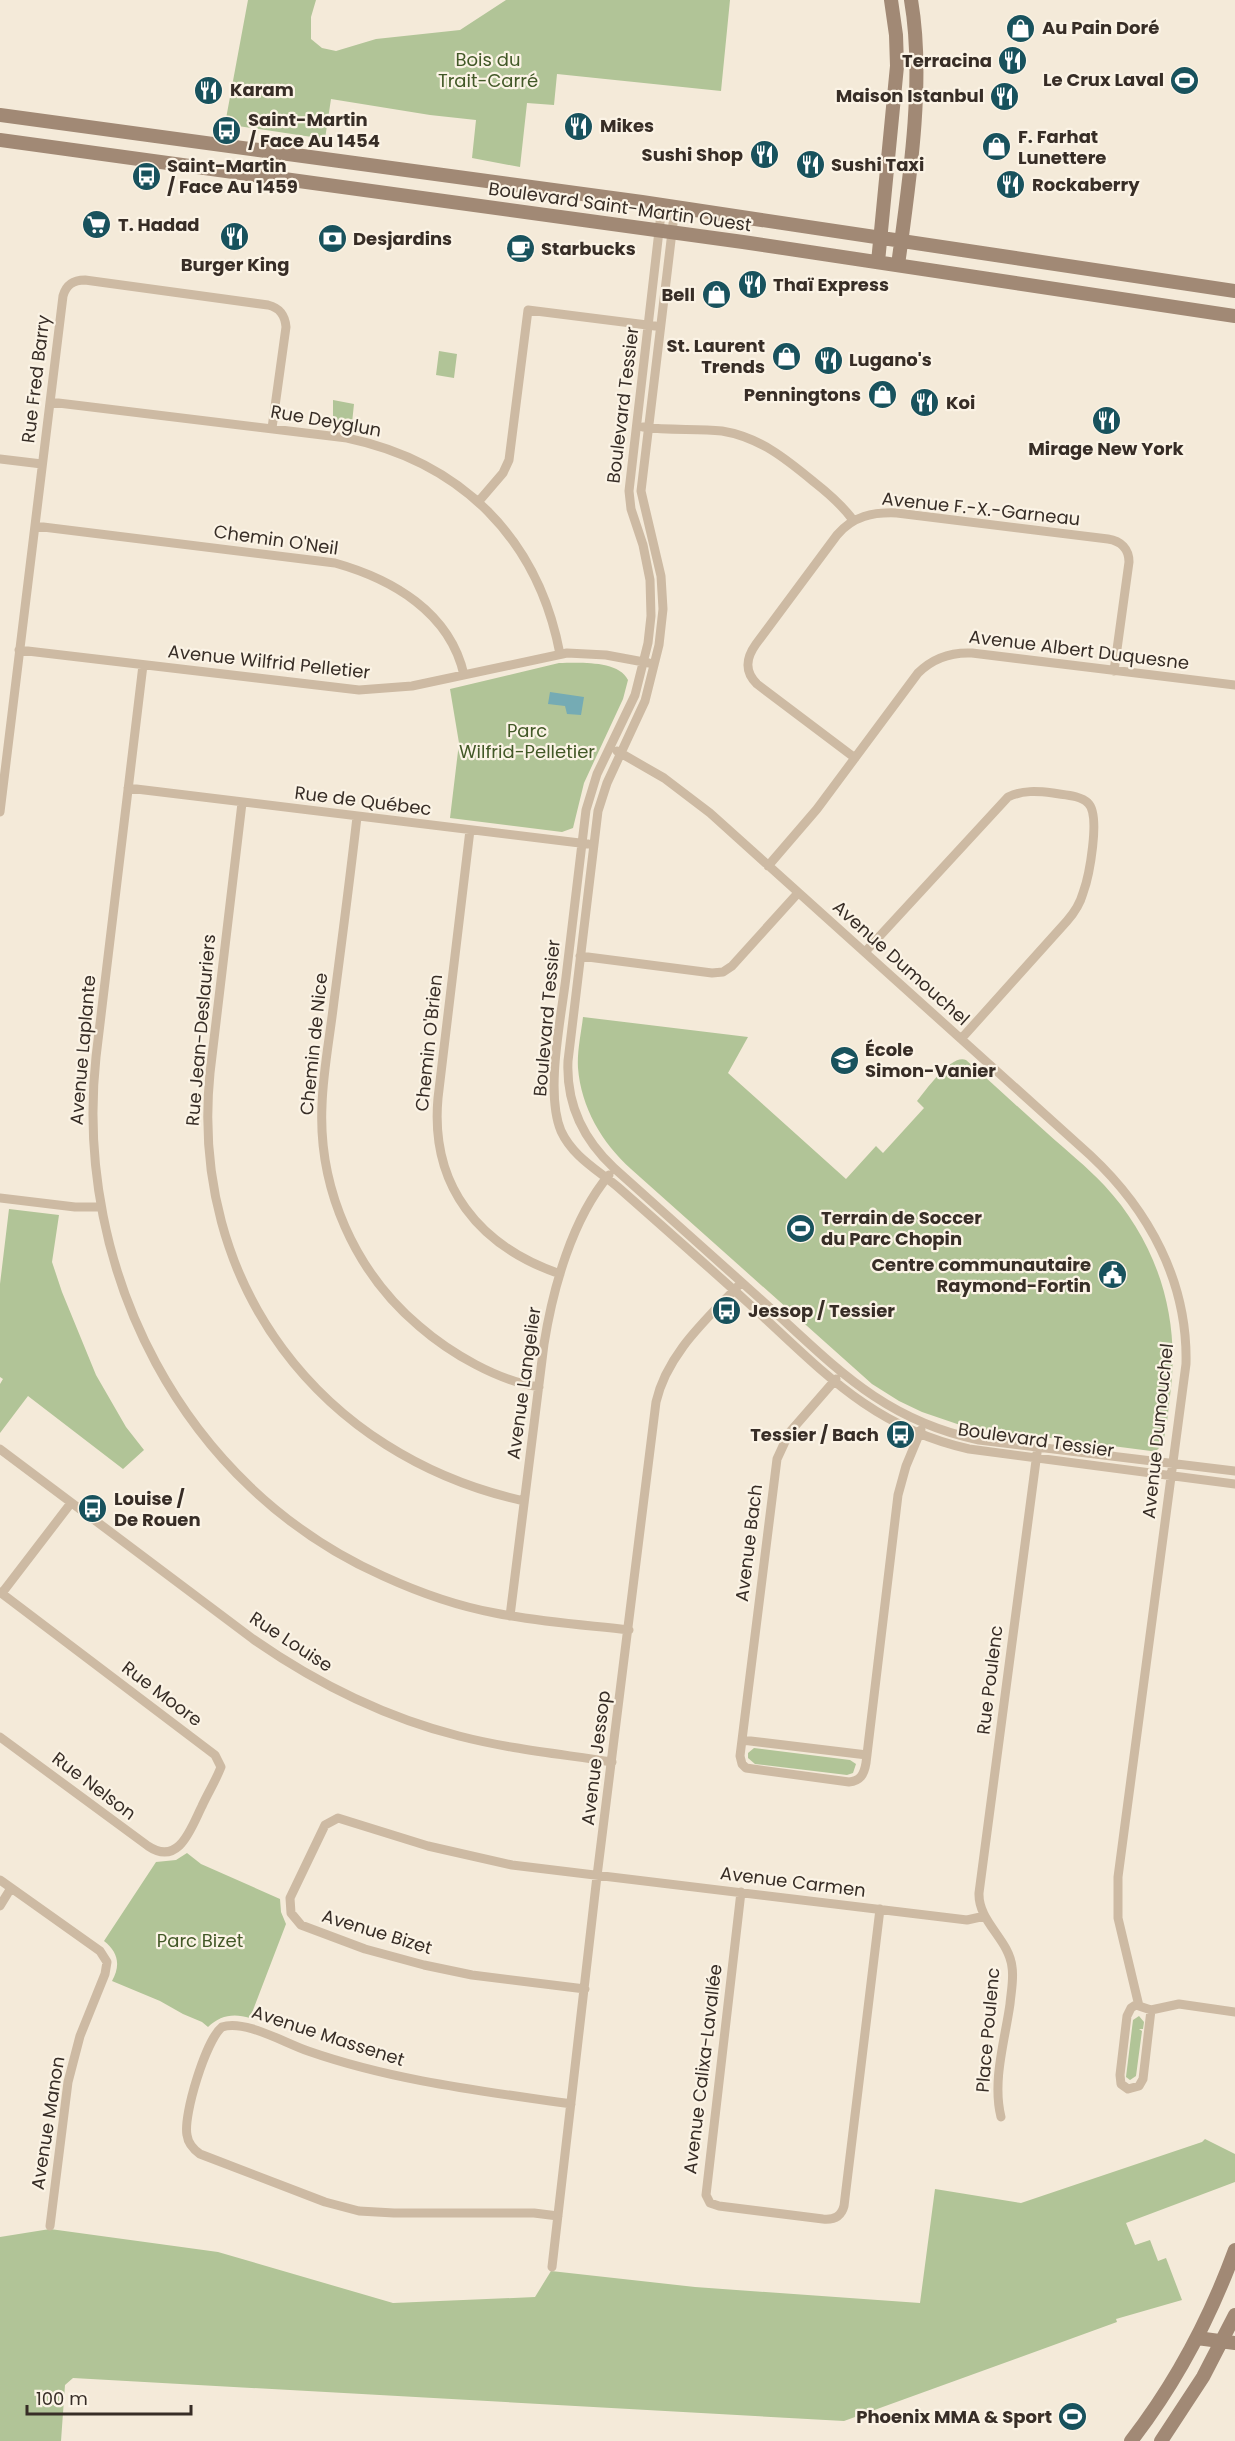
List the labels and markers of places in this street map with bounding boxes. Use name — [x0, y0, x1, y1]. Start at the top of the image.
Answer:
shop icon: Au Pain Doré — [1005, 12, 1037, 44]
place label: Au Pain Doré — [1042, 15, 1159, 40]
restaurant icon: Terracina — [997, 45, 1029, 77]
place label: Terracina — [902, 48, 992, 73]
sports icon: Le Crux Laval — [1169, 64, 1201, 96]
place label: Le Crux Laval — [1043, 67, 1164, 92]
restaurant icon: Karam — [193, 74, 225, 106]
place label: Karam — [230, 77, 294, 102]
restaurant icon: Maison Istanbul — [989, 80, 1021, 112]
place label: Maison Istanbul — [836, 83, 984, 108]
place label: Saint-Martin / Face Au 1454 — [248, 107, 380, 153]
restaurant icon: Mikes — [563, 110, 595, 142]
place label: Mikes — [600, 113, 654, 138]
bus stop icon: Saint-Martin / Face Au 1454 — [211, 114, 243, 146]
place label: F. Farhat Lunettere — [1018, 124, 1106, 170]
shop icon: F. Farhat Lunettere — [981, 131, 1013, 163]
restaurant icon: Sushi Shop — [748, 139, 780, 171]
place label: Sushi Shop — [642, 142, 743, 167]
restaurant icon: Sushi Taxi — [794, 149, 826, 181]
place label: Sushi Taxi — [831, 152, 924, 177]
place label: Saint-Martin / Face Au 1459 — [167, 153, 298, 199]
bus stop icon: Saint-Martin / Face Au 1459 — [130, 160, 162, 192]
restaurant icon: Rockaberry — [995, 169, 1027, 201]
place label: Rockaberry — [1032, 172, 1140, 197]
supermarket icon: T. Hadad — [81, 209, 113, 241]
place label: T. Hadad — [118, 212, 200, 237]
restaurant icon: Burger King — [219, 220, 251, 252]
bank icon: Desjardins — [316, 223, 348, 255]
place label: Desjardins — [353, 226, 452, 251]
cafe icon: Starbucks — [504, 233, 536, 265]
place label: Starbucks — [541, 236, 636, 261]
place label: Burger King — [181, 252, 289, 277]
restaurant icon: Thaï Express — [736, 269, 768, 301]
place label: Thaï Express — [773, 272, 889, 297]
shop icon: Bell — [700, 279, 732, 311]
place label: Bell — [661, 282, 695, 307]
place label: St. Laurent Trends — [667, 333, 765, 379]
shop icon: St. Laurent Trends — [770, 340, 802, 372]
restaurant icon: Lugano's — [812, 344, 844, 376]
place label: Lugano's — [849, 347, 932, 372]
shop icon: Penningtons — [866, 379, 898, 411]
place label: Penningtons — [744, 382, 861, 407]
restaurant icon: Koi — [909, 387, 941, 419]
place label: Koi — [946, 390, 975, 415]
restaurant icon: Mirage New York — [1090, 404, 1122, 436]
place label: Mirage New York — [1028, 436, 1185, 461]
place label: École Simon-Vanier — [865, 1037, 996, 1083]
school or university icon: École Simon-Vanier — [828, 1044, 860, 1076]
place label: Terrain de Soccer du Parc Chopin — [821, 1205, 982, 1251]
sports icon: Terrain de Soccer du Parc Chopin — [784, 1212, 816, 1244]
place label: Centre communautaire Raymond-Fortin — [871, 1252, 1091, 1298]
public building icon: Centre communautaire Raymond-Fortin — [1096, 1259, 1128, 1291]
bus stop icon: Jessop / Tessier — [711, 1295, 743, 1327]
place label: Jessop / Tessier — [748, 1298, 895, 1323]
bus stop icon: Tessier / Bach — [884, 1419, 916, 1451]
place label: Tessier / Bach — [750, 1422, 879, 1447]
place label: Louise / De Rouen — [114, 1486, 201, 1532]
bus stop icon: Louise / De Rouen — [77, 1493, 109, 1525]
sports icon: Phoenix MMA & Sport — [1057, 2401, 1089, 2433]
place label: Phoenix MMA & Sport — [856, 2404, 1052, 2429]

